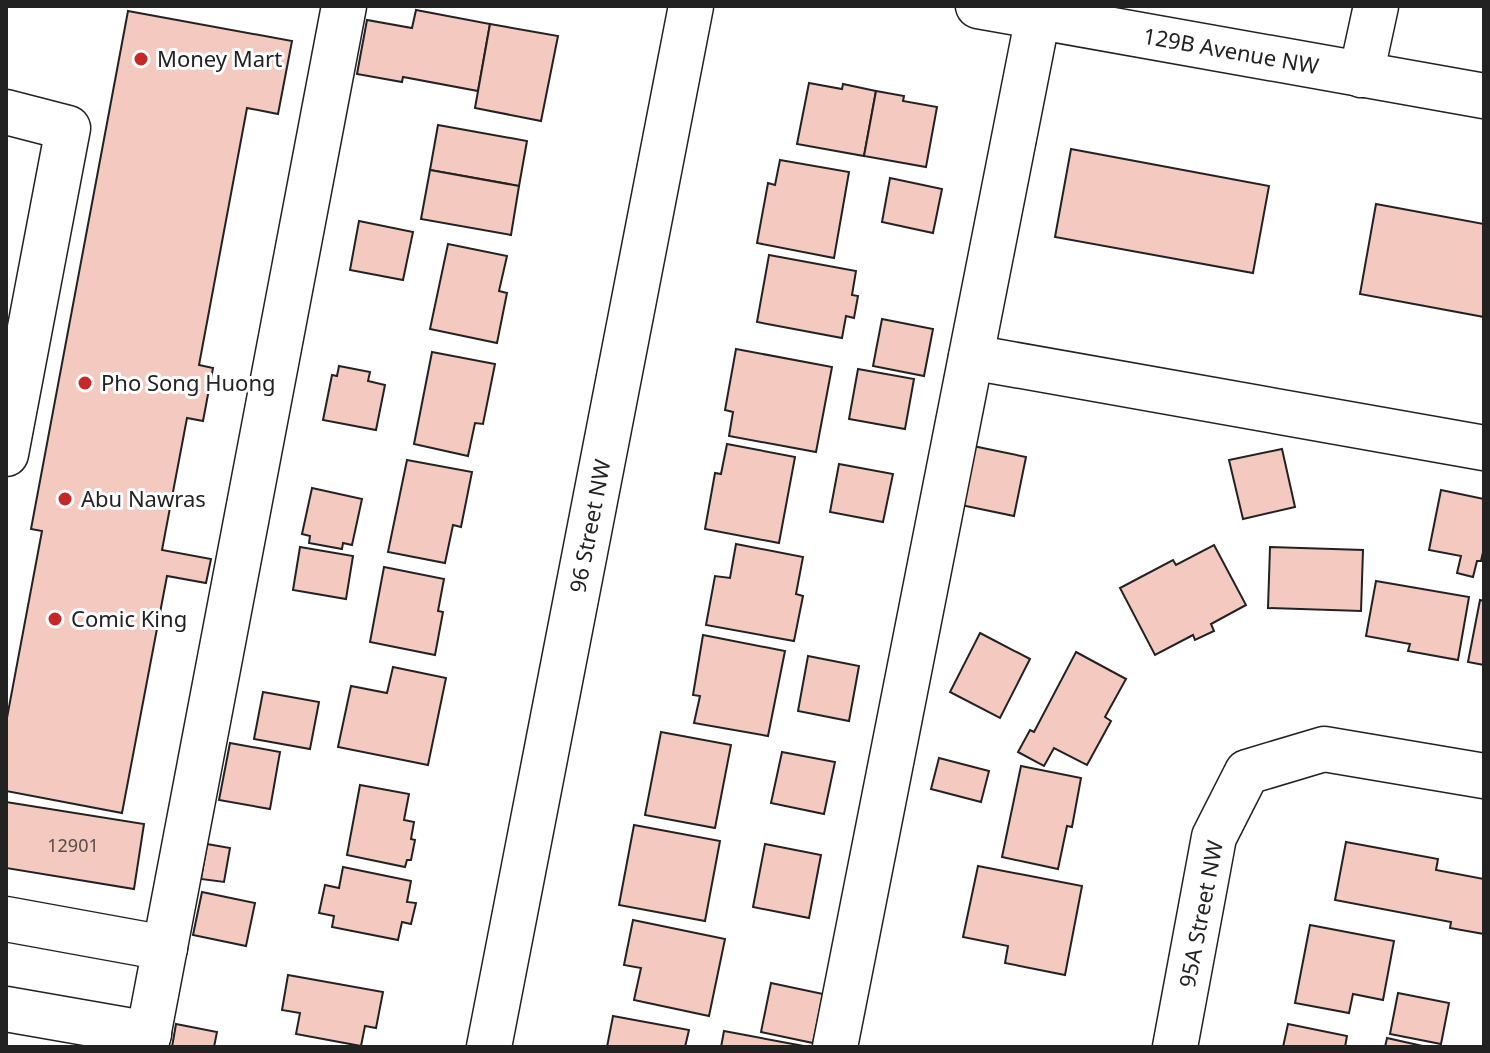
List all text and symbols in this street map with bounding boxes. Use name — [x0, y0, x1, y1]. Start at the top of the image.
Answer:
street label: 129B Avenue NW — [1141, 20, 1322, 80]
place label: Money Mart — [157, 43, 282, 73]
marker: Money Mart — [132, 50, 150, 68]
place label: Pho Song Huong — [101, 367, 276, 397]
marker: Pho Song Huong — [76, 374, 94, 392]
street label: 96 Street NW — [561, 456, 617, 595]
place label: Abu Nawras — [81, 483, 206, 513]
marker: Abu Nawras — [56, 490, 74, 508]
place label: Comic King — [71, 603, 187, 633]
marker: Comic King — [46, 610, 64, 628]
house number: 12901 — [47, 833, 99, 857]
street label: 95A Street NW — [1171, 837, 1229, 990]

